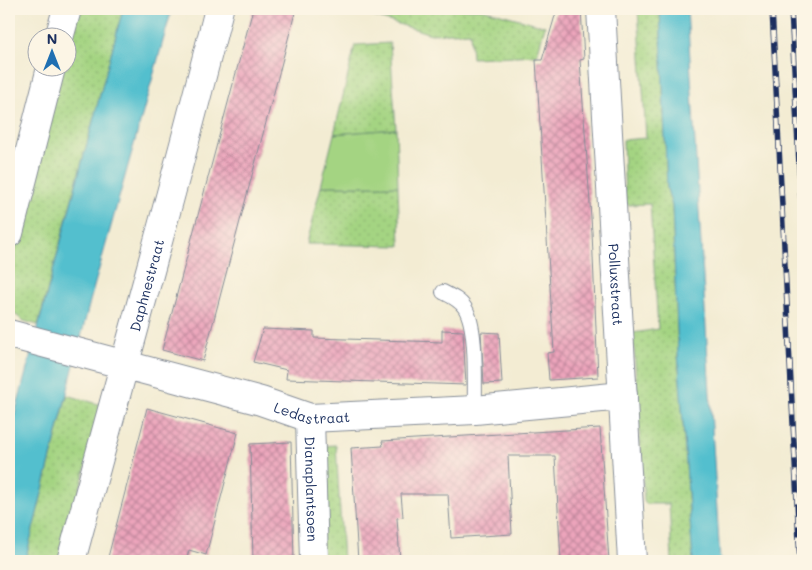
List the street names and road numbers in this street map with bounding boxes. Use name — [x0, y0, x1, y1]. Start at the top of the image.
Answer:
street label: Daphnestraat — [124, 237, 168, 333]
street label: Polluxstraat — [605, 243, 628, 326]
street label: Ledastraat — [272, 397, 350, 428]
street label: Dianaplantsoen — [301, 436, 323, 542]

